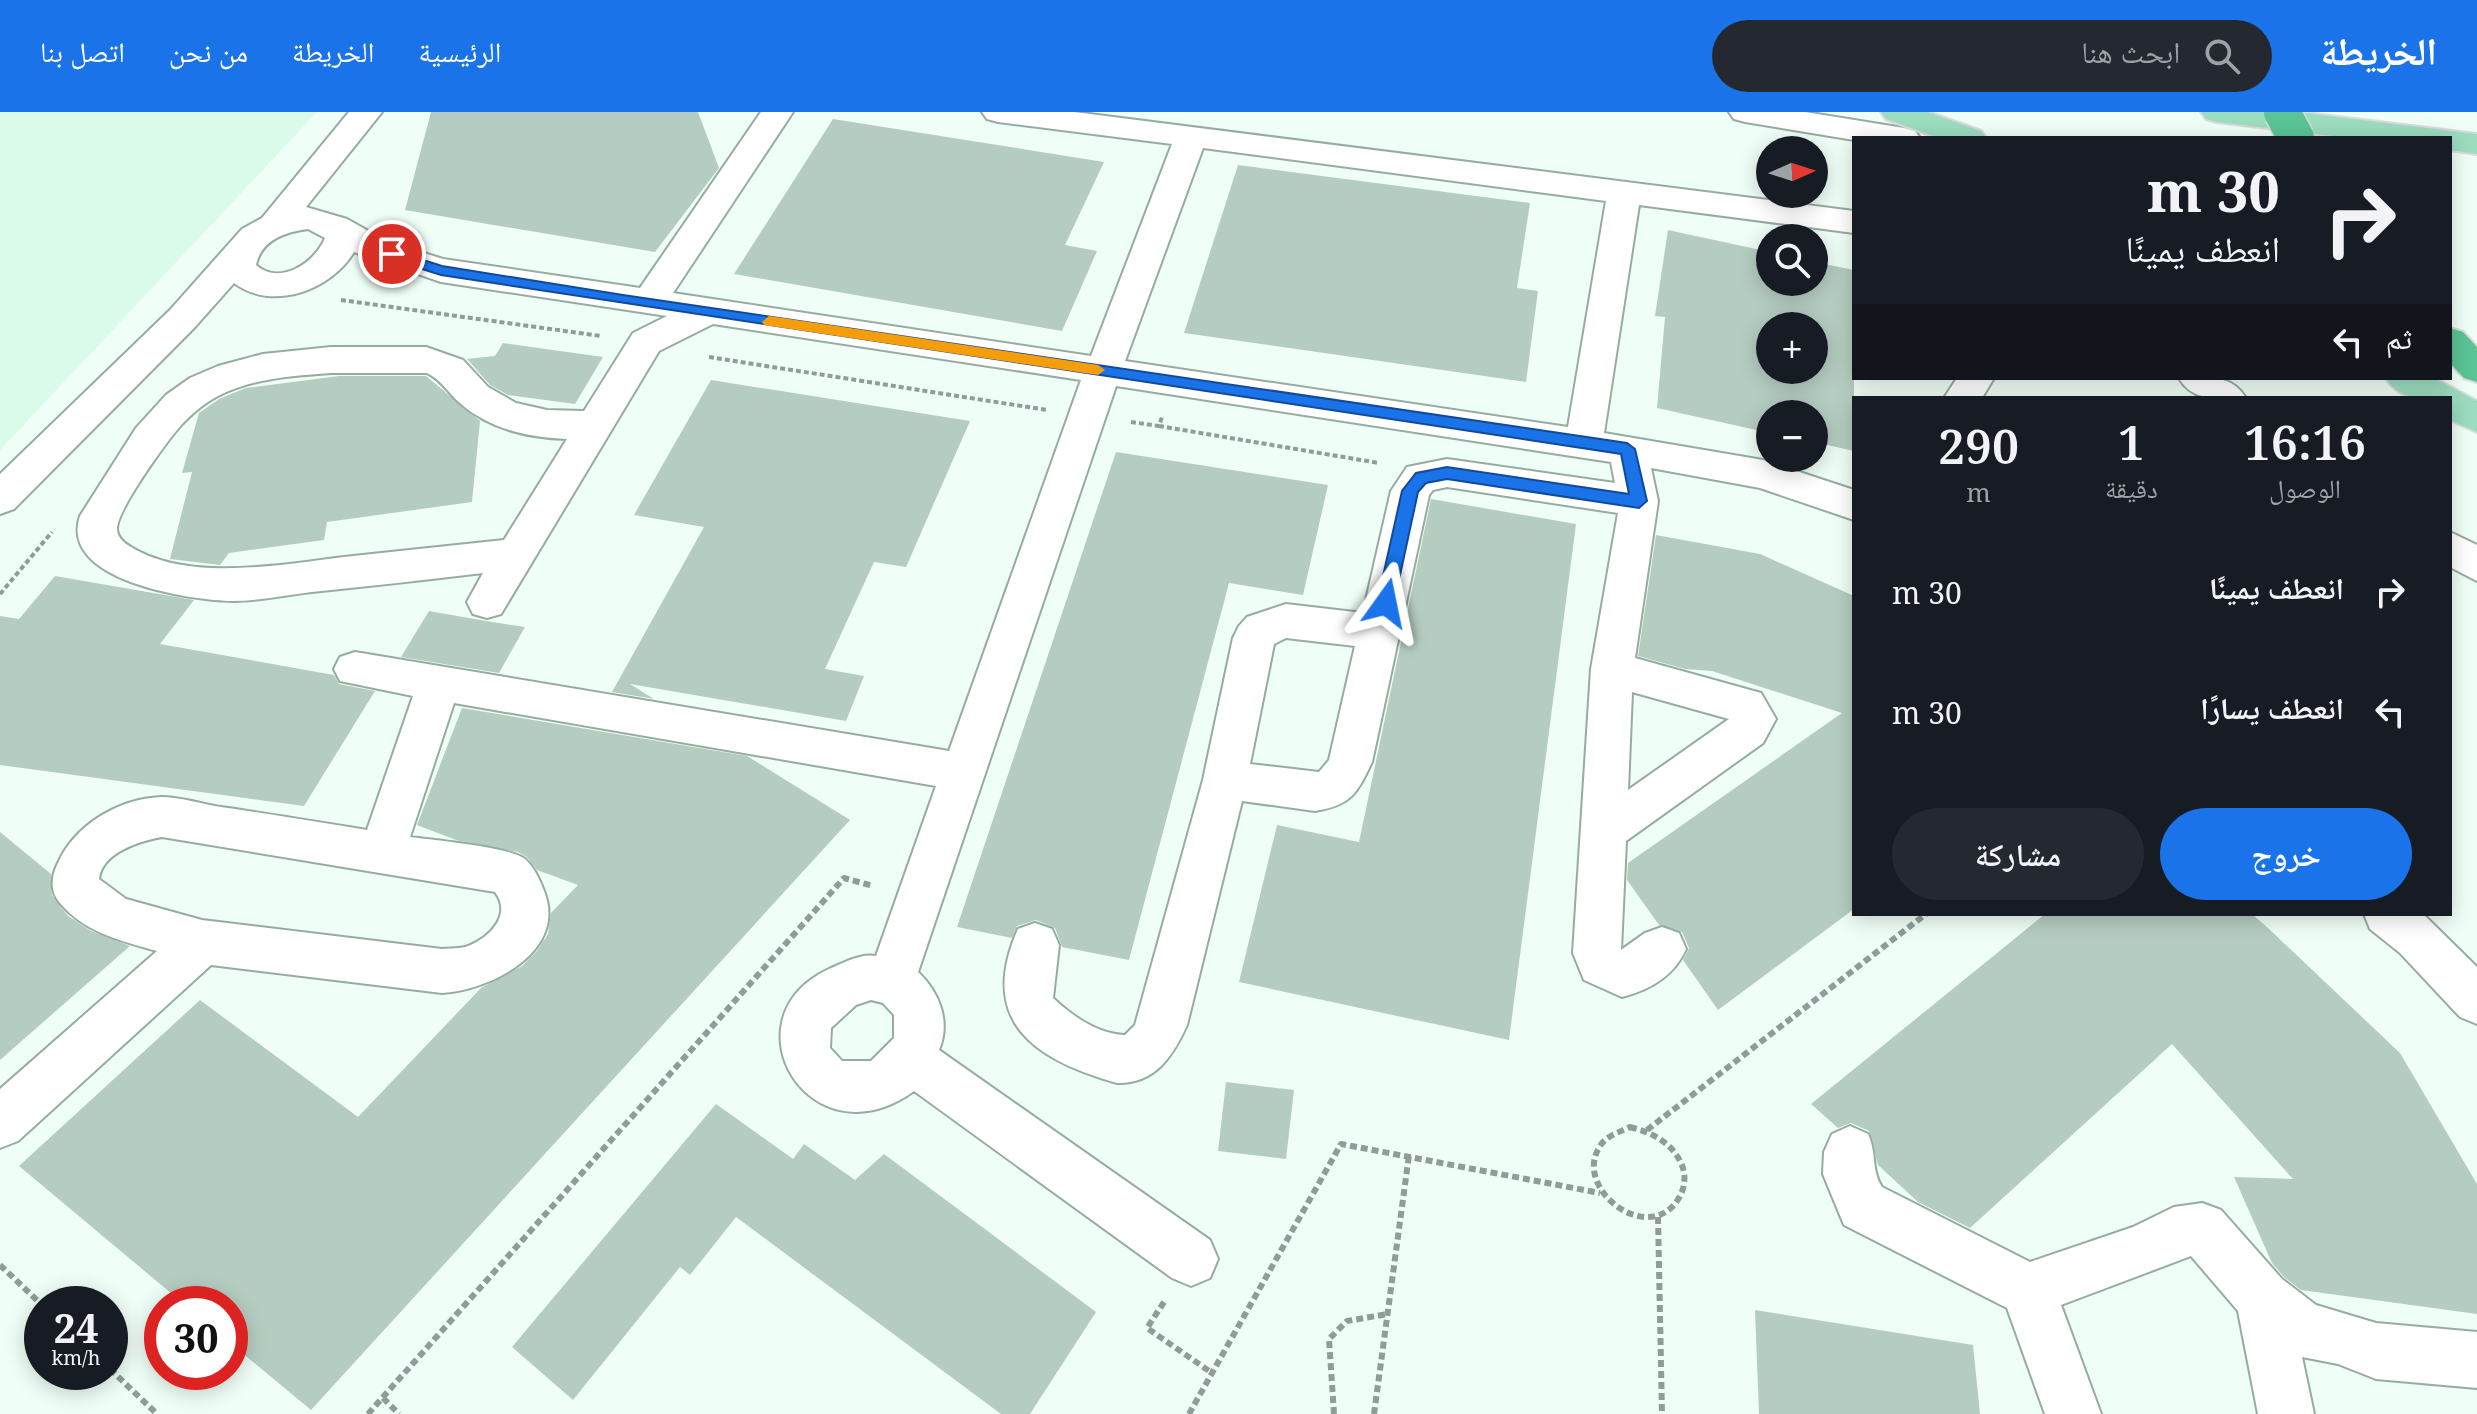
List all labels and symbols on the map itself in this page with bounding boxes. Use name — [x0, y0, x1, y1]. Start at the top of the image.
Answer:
north arrow — [1756, 136, 1828, 208]
pin — [358, 220, 426, 288]
position arrow — [1344, 561, 1428, 645]
speed limit sign: 30 — [144, 1286, 248, 1390]

